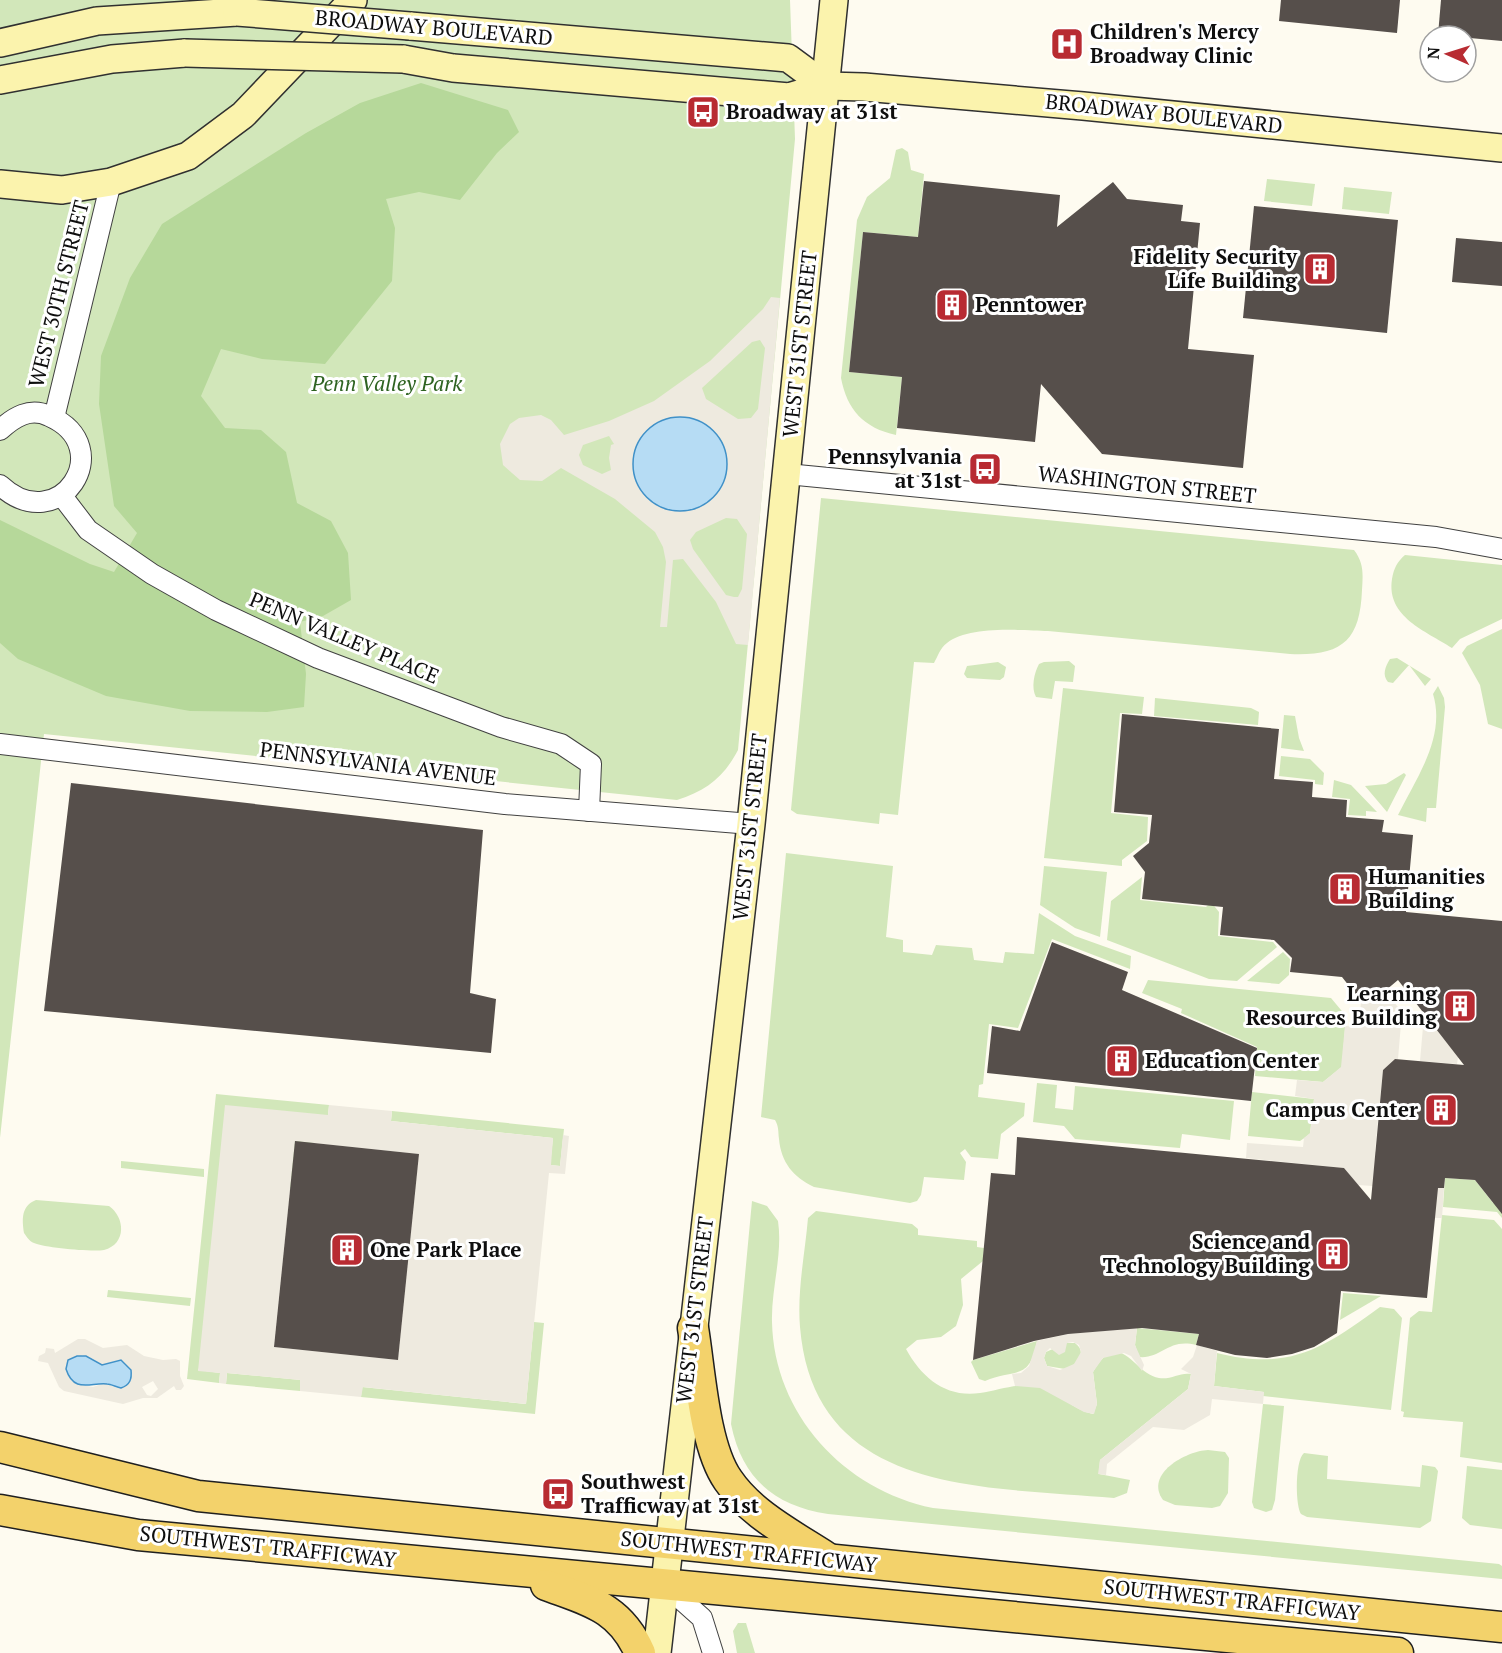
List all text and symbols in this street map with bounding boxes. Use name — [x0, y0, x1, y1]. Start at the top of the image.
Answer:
street label: BROADWAY BOULEVARD — [314, 3, 554, 51]
place label: Children's Mercy Broadway Clinic — [1090, 17, 1259, 69]
north arrow — [1418, 24, 1478, 84]
hospital icon: Children's Mercy Broadway Clinic — [1049, 26, 1085, 62]
text: N — [1422, 47, 1444, 60]
street label: BROADWAY BOULEVARD — [1044, 87, 1284, 139]
bus stop icon: Broadway at 31st — [685, 94, 721, 130]
place label: Broadway at 31st — [726, 97, 898, 125]
street label: WEST 30TH STREET — [21, 197, 95, 390]
place label: Fidelity Security Life Building — [1134, 242, 1298, 294]
street label: WEST 31ST STREET — [775, 249, 823, 439]
building icon: Fidelity Security Life Building — [1302, 251, 1338, 287]
building icon: Penntower — [934, 287, 970, 323]
place label: Penntower — [975, 290, 1083, 318]
park label: Penn Valley Park — [311, 369, 463, 397]
place label: Pennsylvania at 31st — [828, 442, 963, 494]
bus stop icon: Pennsylvania at 31st — [967, 451, 1003, 487]
street label: WASHINGTON STREET — [1037, 459, 1258, 509]
street label: PENN VALLEY PLACE — [245, 584, 443, 690]
street label: WEST 31ST STREET — [725, 732, 773, 922]
street label: PENNSYLVANIA AVENUE — [258, 735, 498, 791]
place label: Humanities Building — [1368, 862, 1485, 914]
building icon: Humanities Building — [1327, 871, 1363, 907]
place label: Learning Resources Building — [1246, 979, 1438, 1031]
building icon: Learning Resources Building — [1442, 988, 1478, 1024]
building icon: Education Center — [1104, 1043, 1140, 1079]
place label: Education Center — [1145, 1046, 1319, 1074]
building icon: Campus Center — [1423, 1092, 1459, 1128]
place label: Campus Center — [1265, 1095, 1418, 1123]
street label: WEST 31ST STREET — [669, 1215, 719, 1405]
place label: Science and Technology Building — [1103, 1227, 1311, 1279]
building icon: One Park Place — [329, 1232, 365, 1268]
place label: One Park Place — [370, 1235, 522, 1263]
building icon: Science and Technology Building — [1315, 1236, 1351, 1272]
place label: Southwest Trafficway at 31st — [581, 1467, 760, 1519]
bus stop icon: Southwest Trafficway at 31st — [540, 1476, 576, 1512]
street label: SOUTHWEST TRAFFICWAY — [138, 1519, 398, 1573]
street label: SOUTHWEST TRAFFICWAY — [619, 1524, 879, 1578]
street label: SOUTHWEST TRAFFICWAY — [1102, 1572, 1362, 1626]

